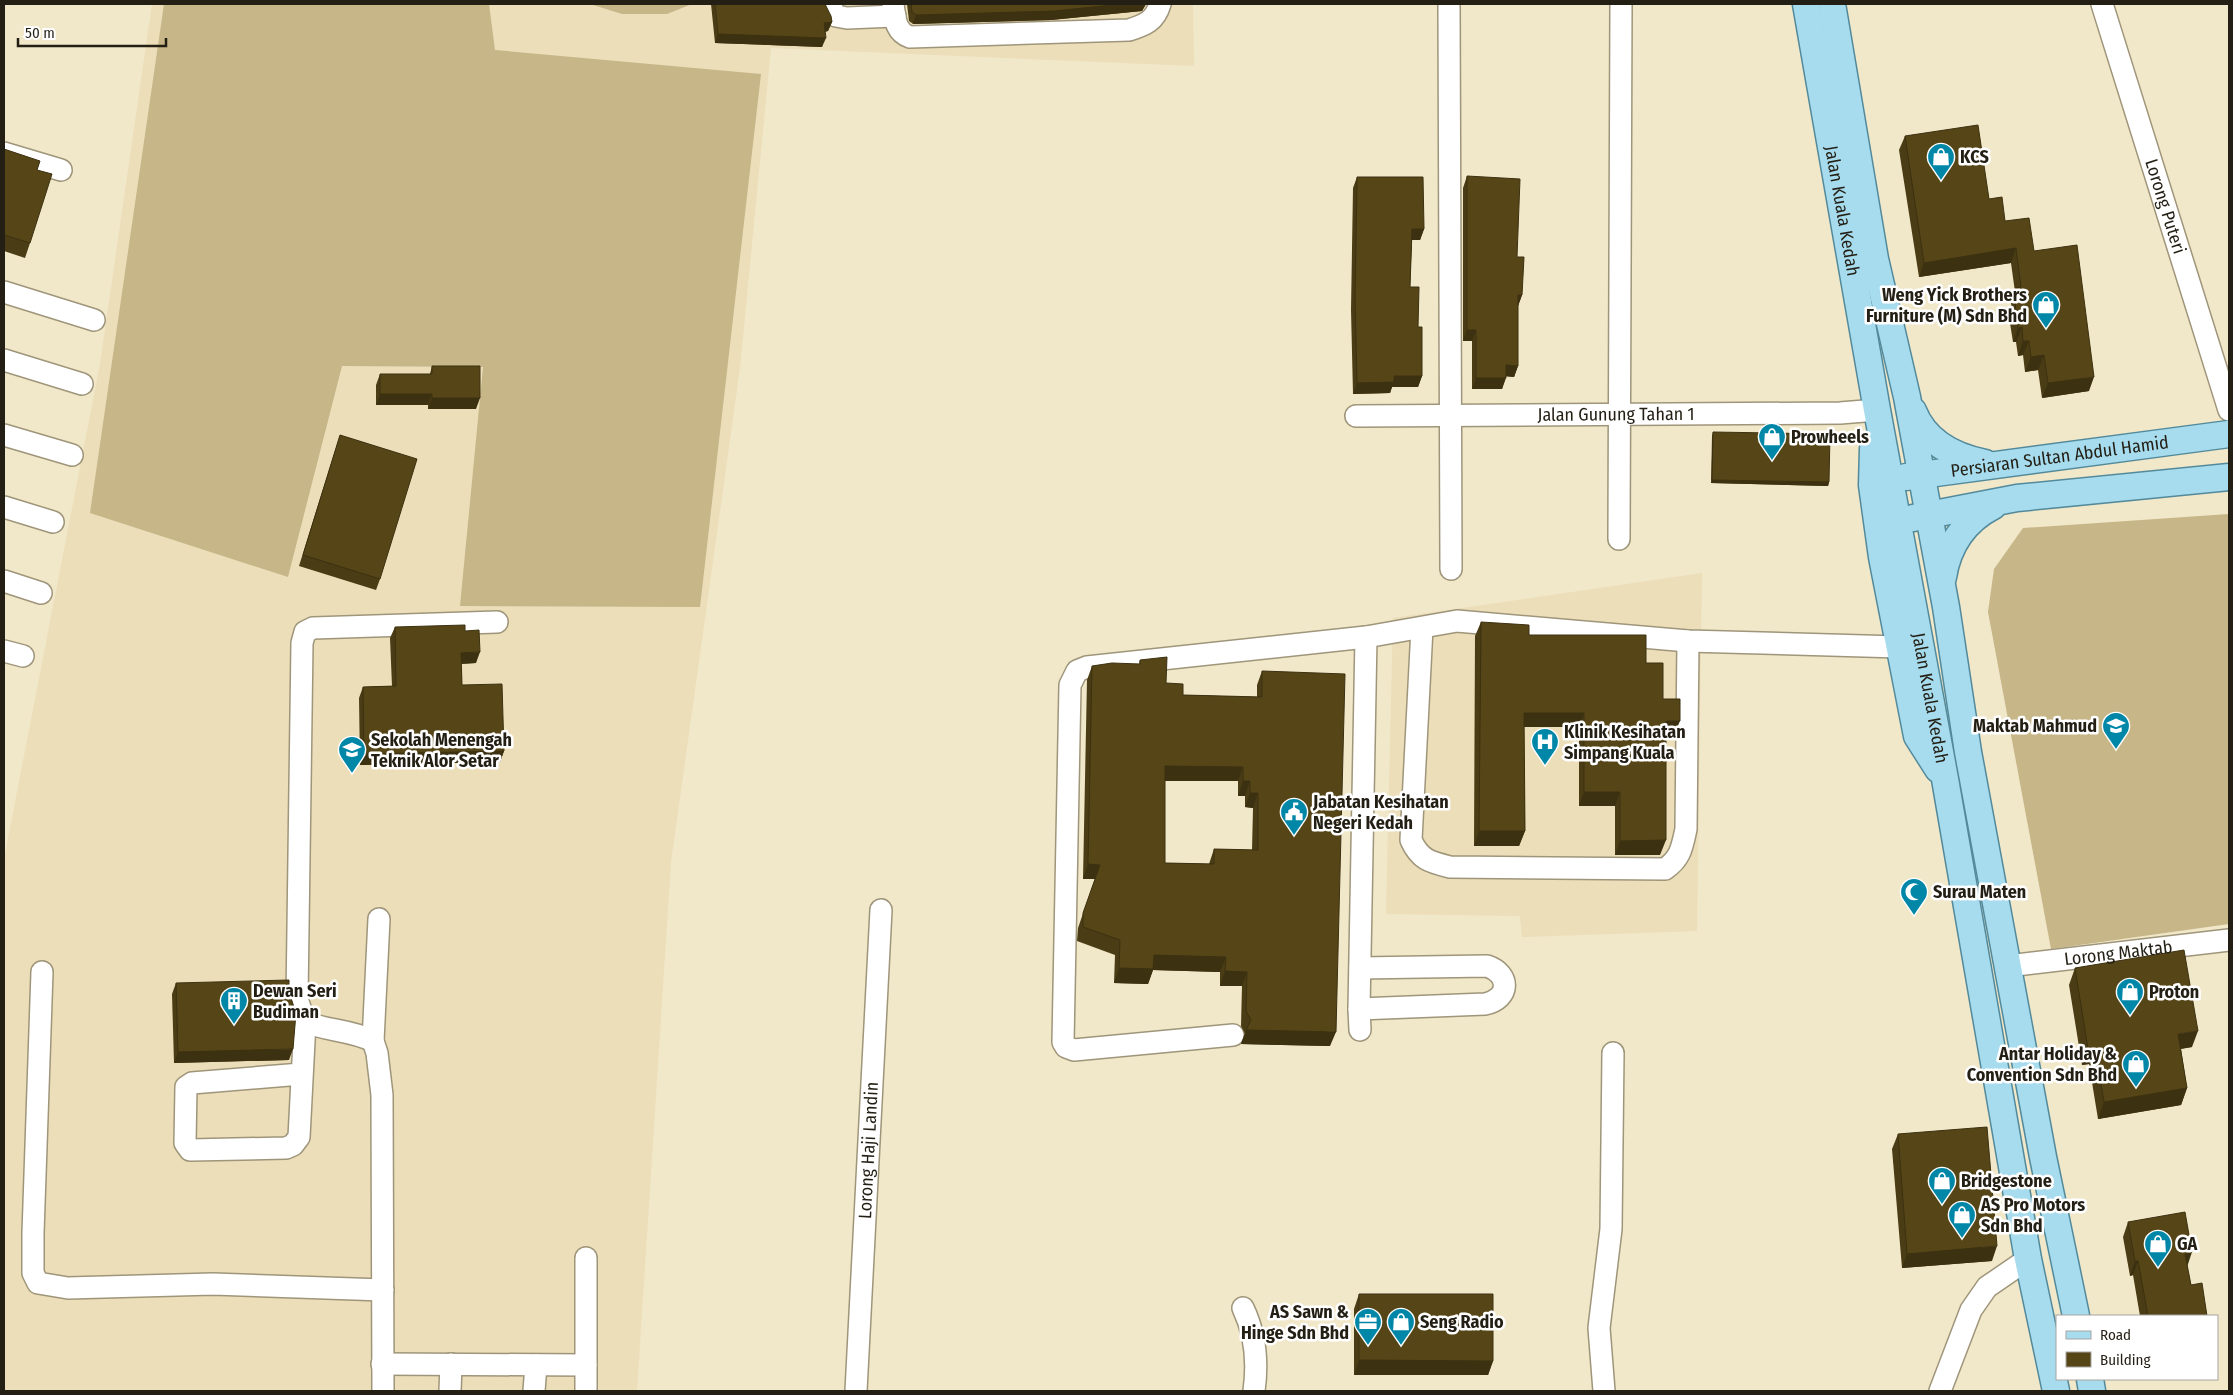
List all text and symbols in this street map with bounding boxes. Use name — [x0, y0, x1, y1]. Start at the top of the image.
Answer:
scale bar — [18, 15, 165, 47]
text: 50 m — [25, 24, 55, 42]
shop icon: KCS — [1926, 142, 1956, 181]
street label: Jalan Kuala Kedah — [1820, 144, 1864, 278]
place label: KCS — [1960, 146, 1989, 168]
street label: Lorong Puteri — [2140, 156, 2190, 257]
place label: Weng Yick Brothers Furniture (M) Sdn Bhd — [1866, 284, 2027, 327]
shop icon: Weng Yick Brothers Furniture (M) Sdn Bhd — [2031, 290, 2061, 329]
street label: Jalan Gunung Tahan 1 — [1537, 403, 1695, 426]
shop icon: Prowheels — [1757, 422, 1787, 461]
place label: Prowheels — [1791, 426, 1869, 448]
street label: Persiaran Sultan Abdul Hamid — [1949, 431, 2170, 482]
street label: Jalan Kuala Kedah — [1907, 631, 1953, 765]
school or university icon: Maktab Mahmud — [2101, 711, 2131, 750]
place label: Maktab Mahmud — [1973, 715, 2097, 737]
place label: Klinik Kesihatan Simpang Kuala — [1564, 721, 1686, 764]
hospital icon: Klinik Kesihatan Simpang Kuala — [1530, 727, 1560, 766]
place label: Sekolah Menengah Teknik Alor Setar — [371, 729, 512, 772]
school or university icon: Sekolah Menengah Teknik Alor Setar — [337, 735, 367, 774]
place label: Jabatan Kesihatan Negeri Kedah — [1312, 791, 1449, 834]
public building icon: Jabatan Kesihatan Negeri Kedah — [1279, 797, 1309, 836]
mosque icon: Surau Maten — [1899, 877, 1929, 916]
place label: Surau Maten — [1933, 881, 2026, 903]
street label: Lorong Maktab — [2063, 936, 2174, 970]
shop icon: Proton — [2115, 977, 2145, 1016]
place label: Dewan Seri Budiman — [253, 980, 337, 1023]
place label: Proton — [2149, 981, 2199, 1003]
building icon: Dewan Seri Budiman — [219, 986, 249, 1025]
place label: Antar Holiday & Convention Sdn Bhd — [1967, 1043, 2118, 1086]
shop icon: Antar Holiday & Convention Sdn Bhd — [2121, 1049, 2151, 1088]
street label: Lorong Haji Landin — [854, 1081, 883, 1219]
shop icon: Bridgestone — [1927, 1166, 1957, 1205]
place label: Bridgestone — [1961, 1170, 2052, 1192]
place label: AS Pro Motors Sdn Bhd — [1980, 1194, 2085, 1237]
shop icon: AS Pro Motors Sdn Bhd — [1947, 1200, 1977, 1239]
shop icon: GA — [2143, 1229, 2173, 1268]
place label: GA — [2177, 1233, 2198, 1255]
place label: AS Sawn & Hinge Sdn Bhd — [1241, 1301, 1350, 1344]
office icon: AS Sawn & Hinge Sdn Bhd — [1353, 1307, 1383, 1346]
shop icon: Seng Radio — [1386, 1307, 1416, 1346]
place label: Seng Radio — [1420, 1311, 1504, 1333]
legend — [2056, 1315, 2218, 1380]
text: Road — [2100, 1326, 2131, 1344]
text: Building — [2100, 1351, 2151, 1369]

